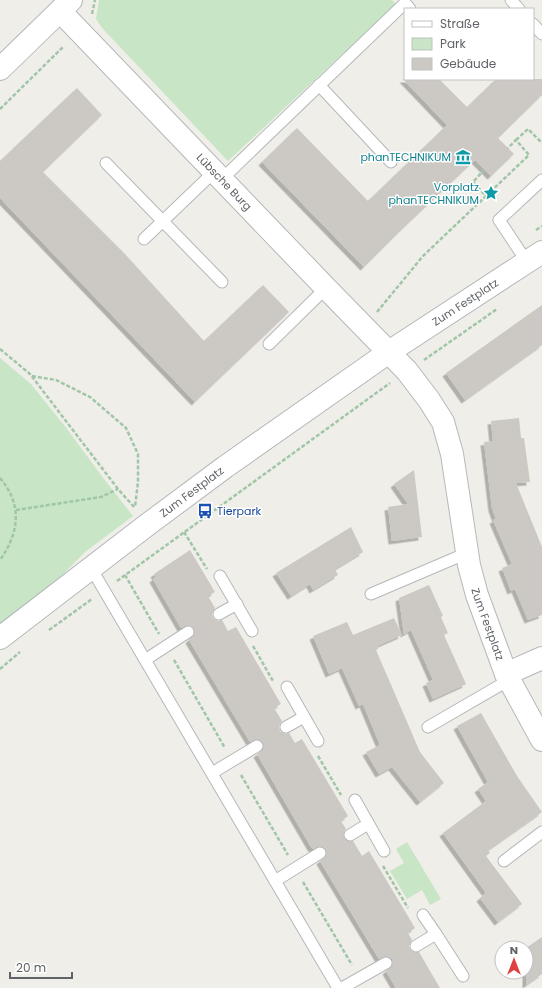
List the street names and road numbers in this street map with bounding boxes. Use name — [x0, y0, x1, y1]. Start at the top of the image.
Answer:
street label: Lübsche Burg — [193, 150, 255, 214]
street label: Zum Festplatz — [429, 275, 501, 330]
street label: Zum Festplatz — [156, 463, 227, 521]
street label: Zum Festplatz — [467, 586, 508, 662]

